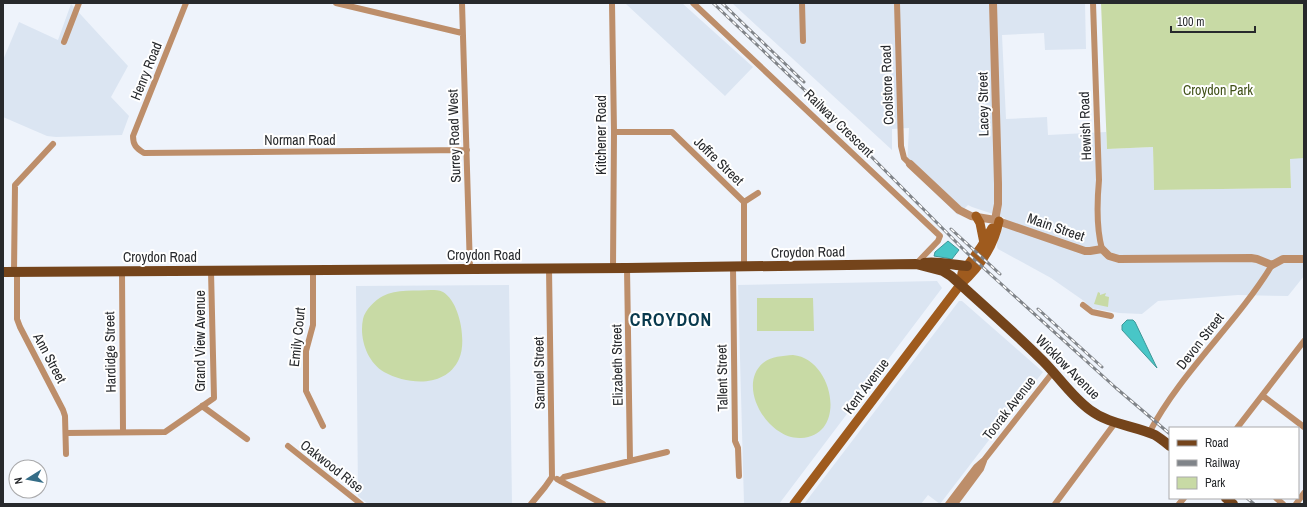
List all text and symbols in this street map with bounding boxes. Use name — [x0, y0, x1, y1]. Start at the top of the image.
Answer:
scale bar — [1171, 8, 1255, 34]
text: 100 m — [1177, 14, 1204, 30]
street label: Henry Road — [126, 39, 166, 103]
street label: Coolstore Road — [877, 45, 897, 125]
street label: Lacey Street — [973, 72, 993, 136]
park label: Croydon Park — [1183, 81, 1253, 99]
street label: Railway Crescent — [800, 85, 878, 161]
street label: Surrey Road West — [443, 89, 465, 183]
street label: Hewish Road — [1075, 91, 1095, 161]
street label: Kitchener Road — [592, 95, 610, 175]
street label: Norman Road — [264, 131, 336, 149]
street label: Joffre Street — [690, 133, 748, 189]
street label: Main Street — [1025, 209, 1087, 245]
street label: Croydon Road — [771, 242, 845, 262]
street label: Croydon Road — [447, 246, 521, 264]
street label: Croydon Road — [123, 248, 197, 266]
street label: Grand View Avenue — [191, 290, 209, 392]
street label: Emily Court — [285, 306, 309, 368]
district label: CROYDON — [630, 307, 712, 332]
street label: Devon Street — [1172, 309, 1228, 373]
street label: Hardidge Street — [100, 311, 120, 393]
street label: Elizabeth Street — [607, 324, 627, 406]
street label: Ann Street — [29, 329, 71, 386]
street label: Wicklow Avenue — [1032, 331, 1104, 403]
street label: Samuel Street — [529, 336, 549, 410]
street label: Tallent Street — [712, 344, 732, 412]
street label: Kent Avenue — [839, 355, 893, 417]
street label: Toorak Avenue — [979, 373, 1039, 443]
legend — [1169, 427, 1299, 499]
text: Road — [1205, 435, 1229, 451]
street label: Oakwood Rise — [297, 436, 367, 496]
text: Railway — [1205, 455, 1240, 471]
north arrow — [8, 459, 48, 499]
text: Park — [1205, 475, 1225, 491]
text: N — [11, 476, 26, 485]

